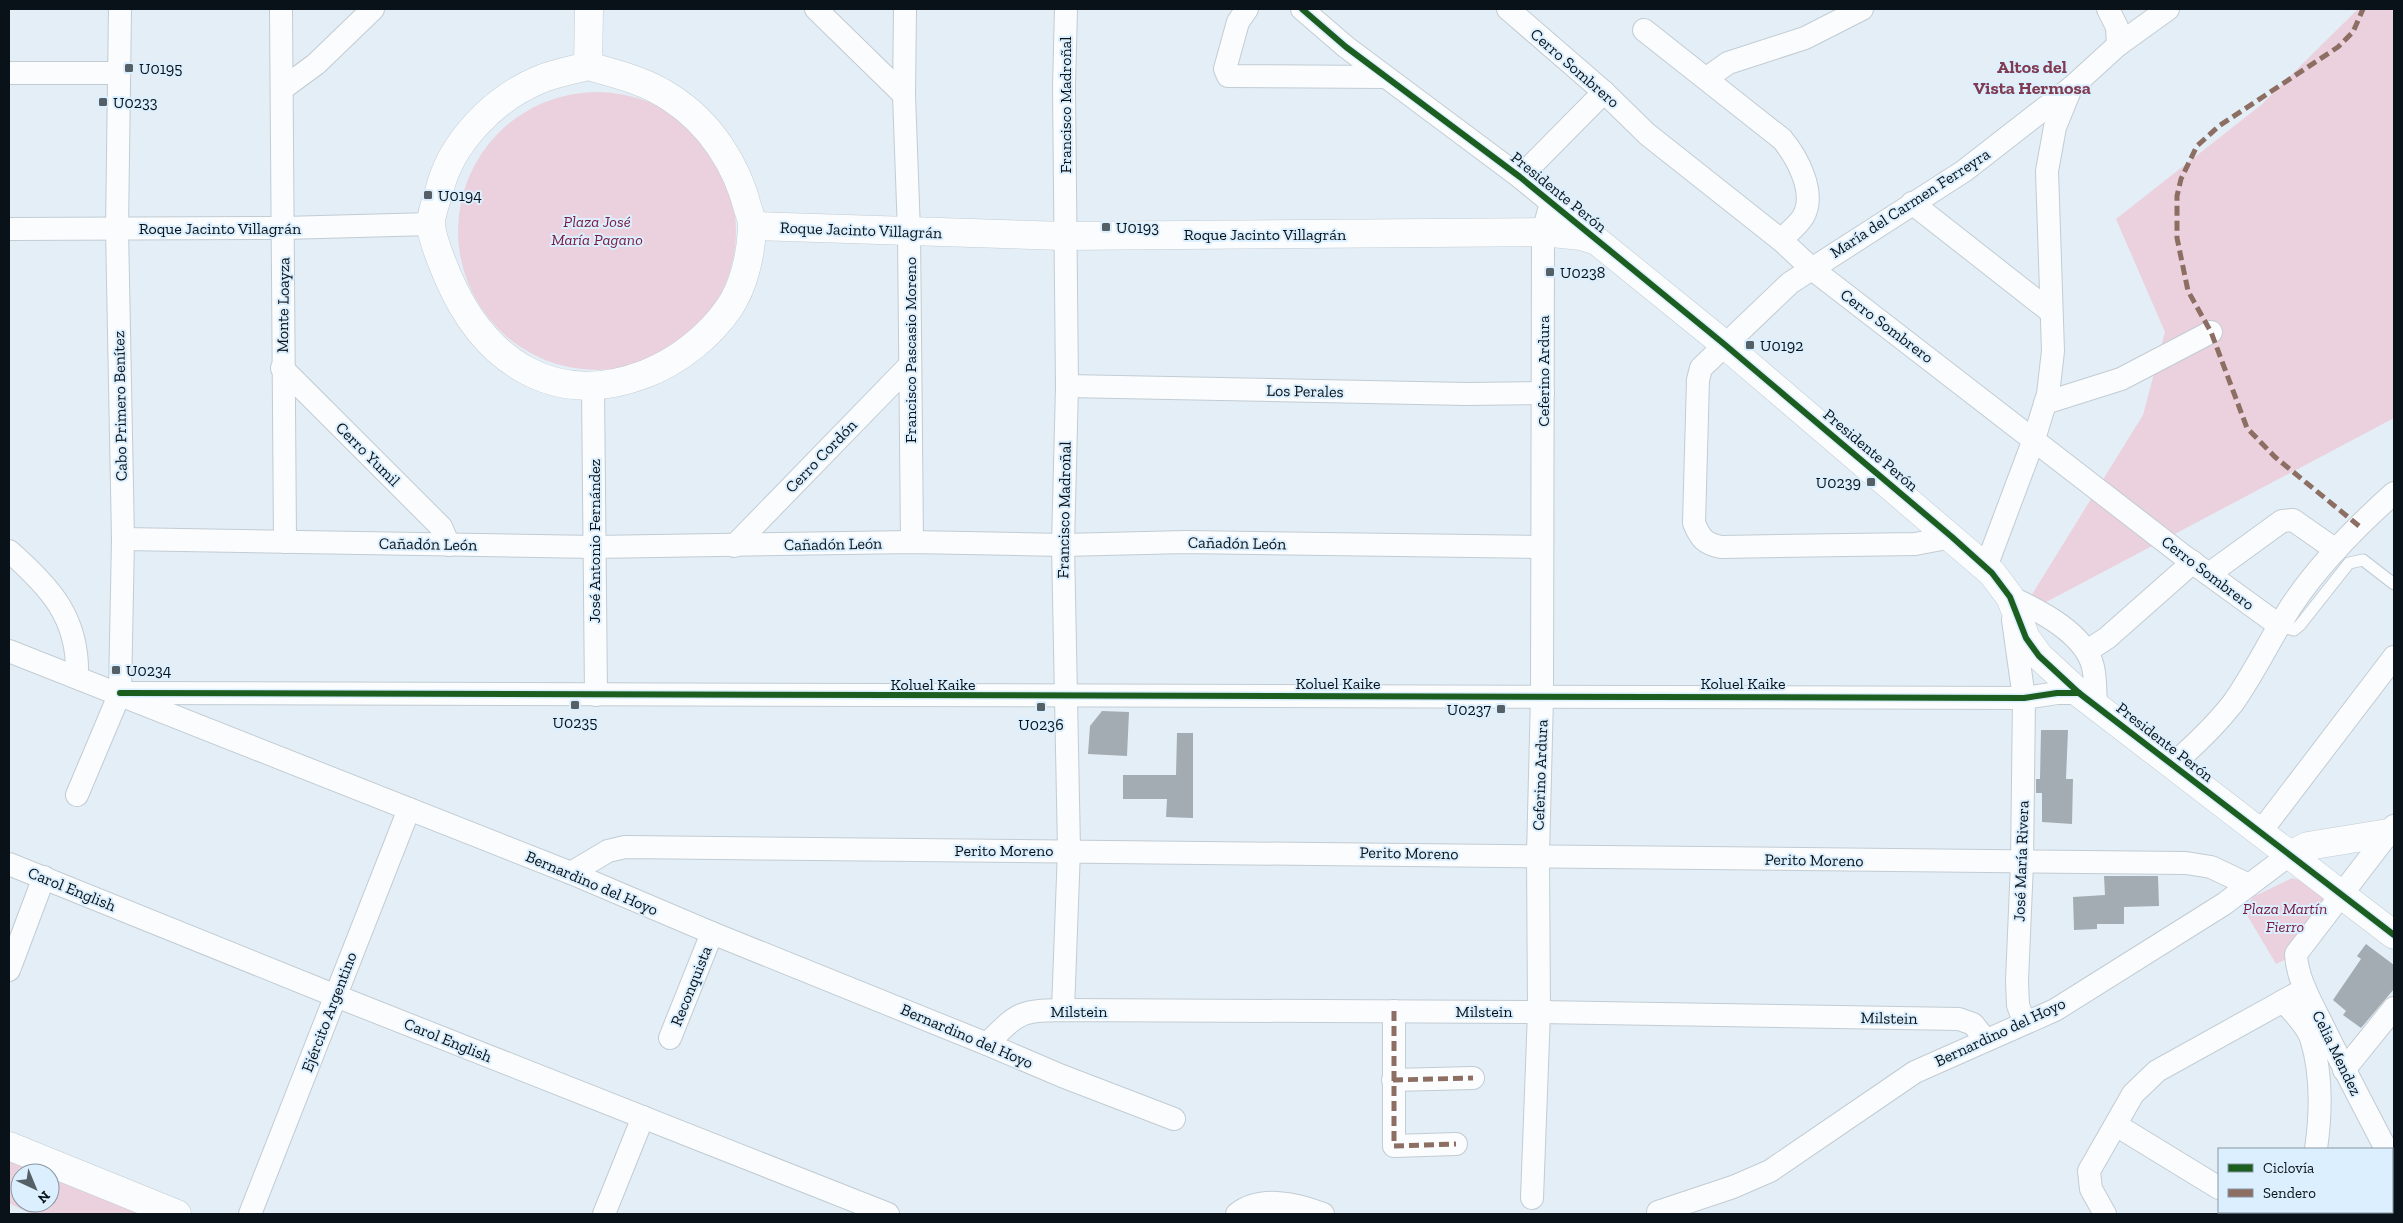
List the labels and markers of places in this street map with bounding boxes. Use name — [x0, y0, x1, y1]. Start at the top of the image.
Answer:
place label: U0195 — [139, 59, 183, 78]
marker: U0195 — [123, 62, 135, 74]
place label: U0233 — [113, 93, 158, 112]
marker: U0233 — [97, 96, 109, 108]
place label: U0194 — [438, 186, 482, 205]
marker: U0194 — [422, 189, 434, 201]
place label: U0193 — [1116, 218, 1159, 237]
marker: U0193 — [1100, 221, 1112, 233]
place label: U0238 — [1560, 263, 1605, 282]
marker: U0238 — [1544, 266, 1556, 278]
place label: U0192 — [1760, 336, 1804, 355]
marker: U0192 — [1744, 339, 1756, 351]
place label: U0239 — [1816, 473, 1861, 492]
marker: U0239 — [1865, 476, 1877, 488]
place label: U0234 — [126, 661, 172, 680]
marker: U0234 — [110, 664, 122, 676]
marker: U0235 — [569, 699, 581, 711]
place label: U0237 — [1447, 700, 1491, 719]
marker: U0236 — [1035, 701, 1047, 713]
marker: U0237 — [1495, 703, 1507, 715]
place label: U0235 — [553, 713, 597, 732]
place label: U0236 — [1018, 715, 1064, 734]

